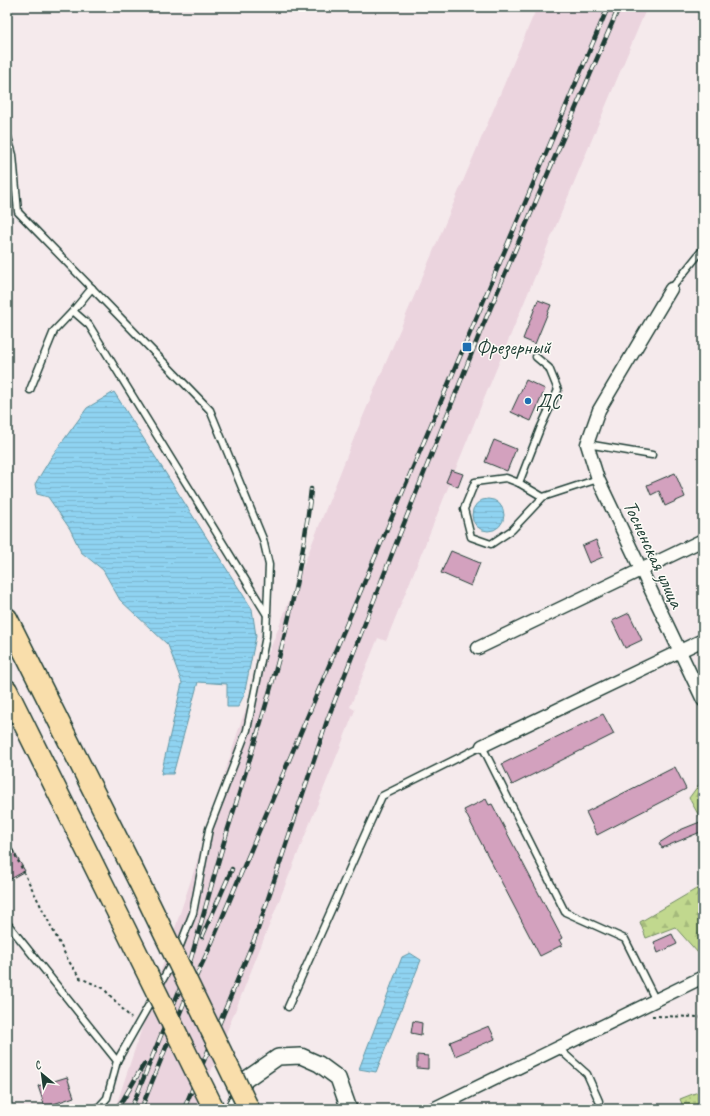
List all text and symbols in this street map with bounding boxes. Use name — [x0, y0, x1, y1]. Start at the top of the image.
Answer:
place label: Фрезерный — [476, 335, 552, 360]
marker: Фрезерный — [461, 341, 473, 353]
place label: ДС — [536, 389, 562, 414]
marker: ДС — [523, 396, 533, 406]
street label: Тосненская улица — [618, 496, 690, 613]
north arrow — [22, 1054, 62, 1094]
text: С — [31, 1057, 44, 1073]

